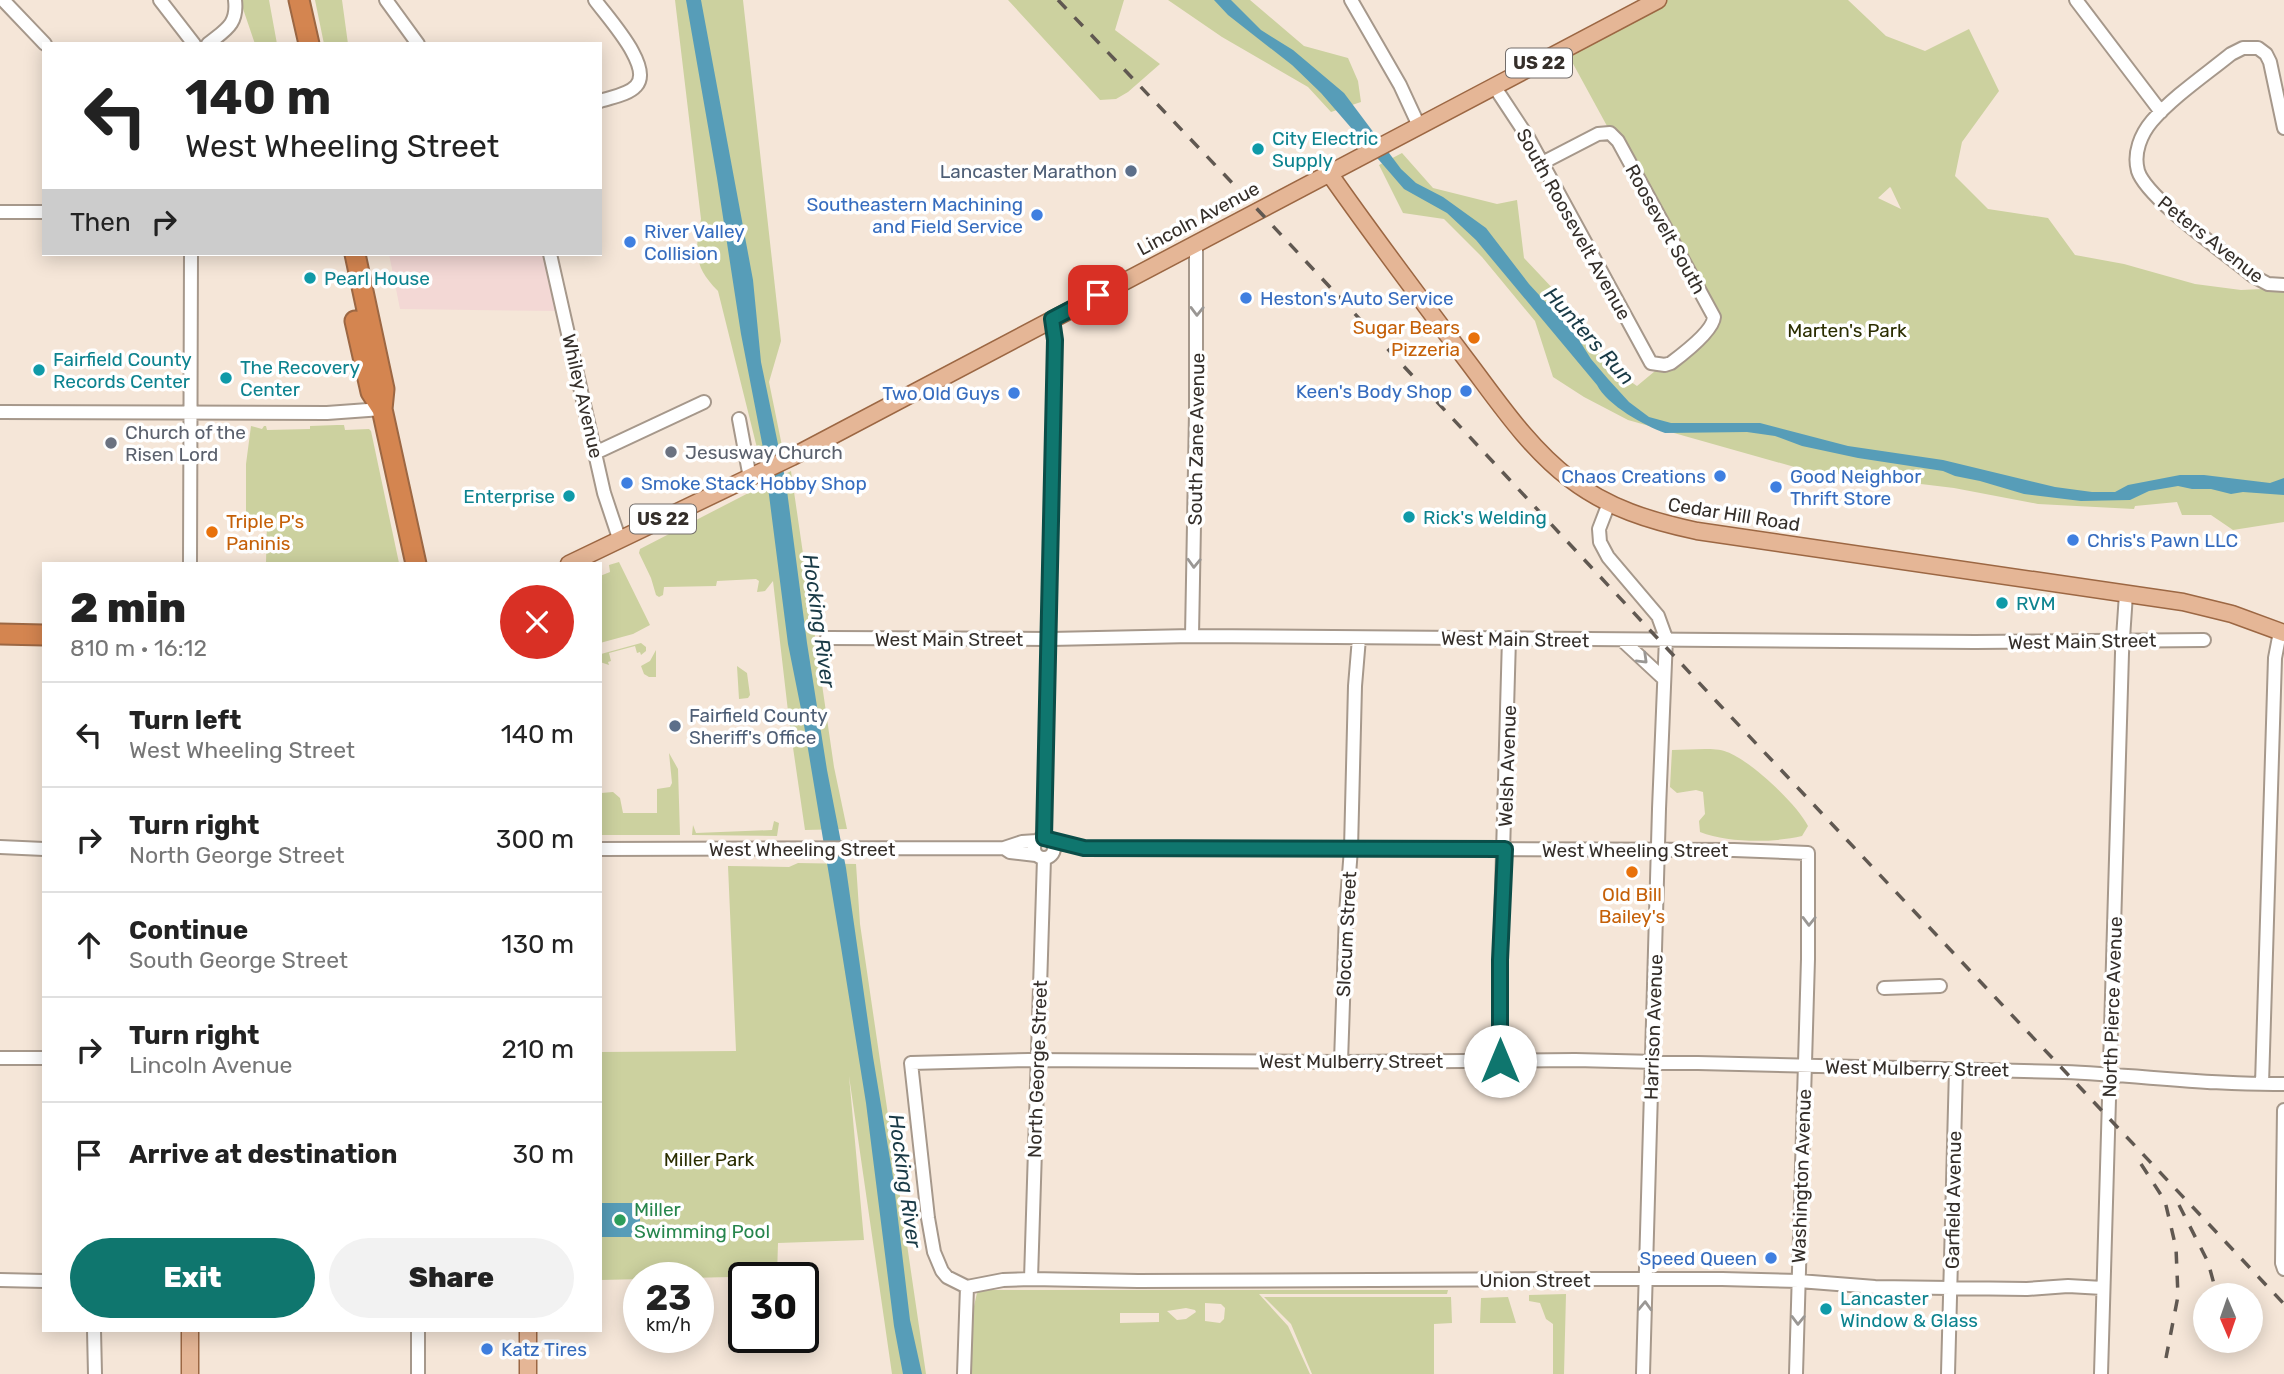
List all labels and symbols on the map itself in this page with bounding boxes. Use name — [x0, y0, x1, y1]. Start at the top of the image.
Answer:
road number: US 22 — [1506, 48, 1572, 78]
street label: South Roosevelt Avenue — [1511, 124, 1636, 324]
place label: City Electric Supply — [1272, 127, 1378, 172]
marker: City Electric Supply — [1250, 141, 1266, 157]
place label: Lancaster Marathon — [940, 160, 1117, 183]
street label: Roosevelt South — [1620, 160, 1711, 298]
marker: Lancaster Marathon — [1123, 163, 1139, 179]
street label: Lincoln Avenue — [1133, 177, 1263, 260]
street label: Peters Avenue — [2153, 191, 2268, 288]
place label: Southeastern Machining and Field Service — [806, 193, 1023, 238]
marker: Southeastern Machining and Field Service — [1029, 207, 1045, 223]
place label: River Valley Collision — [644, 220, 745, 265]
marker: River Valley Collision — [622, 234, 638, 250]
pin — [1068, 265, 1128, 325]
place label: Pearl House — [324, 267, 430, 290]
marker: Pearl House — [302, 270, 318, 286]
water label: Hunters Run — [1539, 282, 1640, 390]
place label: Heston's Auto Service — [1260, 287, 1454, 310]
marker: Heston's Auto Service — [1238, 290, 1254, 306]
one-way arrow — [1189, 306, 1205, 317]
place label: Sugar Bears Pizzeria — [1353, 316, 1460, 361]
park label: Marten's Park — [1787, 319, 1907, 342]
marker: Sugar Bears Pizzeria — [1466, 330, 1482, 346]
street label: Whiley Avenue — [557, 332, 608, 461]
place label: Fairfield County Records Center — [53, 348, 192, 393]
street label: South Zane Avenue — [1183, 353, 1210, 525]
place label: The Recovery Center — [240, 356, 360, 401]
marker: Fairfield County Records Center — [31, 362, 47, 378]
marker: The Recovery Center — [218, 370, 234, 386]
place label: Keen's Body Shop — [1296, 380, 1452, 403]
place label: Two Old Guys — [882, 382, 1000, 405]
marker: Keen's Body Shop — [1458, 383, 1474, 399]
marker: Two Old Guys — [1006, 385, 1022, 401]
place label: Church of the Risen Lord — [125, 421, 246, 466]
marker: Church of the Risen Lord — [103, 435, 119, 451]
place label: Jesusway Church — [685, 441, 843, 464]
marker: Jesusway Church — [663, 444, 679, 460]
place label: Chaos Creations — [1561, 465, 1706, 488]
place label: Good Neighbor Thrift Store — [1790, 465, 1922, 510]
marker: Chaos Creations — [1712, 468, 1728, 484]
place label: Smoke Stack Hobby Shop — [641, 472, 867, 495]
marker: Smoke Stack Hobby Shop — [619, 475, 635, 491]
marker: Good Neighbor Thrift Store — [1768, 479, 1784, 495]
place label: Enterprise — [463, 485, 555, 508]
marker: Enterprise — [561, 488, 577, 504]
street label: Cedar Hill Road — [1666, 493, 1802, 536]
road number: US 22 — [630, 504, 696, 534]
place label: Rick's Welding — [1423, 506, 1547, 529]
marker: Rick's Welding — [1401, 509, 1417, 525]
place label: Triple P's Paninis — [226, 510, 304, 555]
marker: Triple P's Paninis — [204, 524, 220, 540]
place label: Chris's Pawn LLC — [2087, 529, 2238, 552]
marker: Chris's Pawn LLC — [2065, 532, 2081, 548]
water label: Hocking River — [798, 552, 841, 690]
one-way arrow — [1186, 558, 1202, 569]
place label: RVM — [2016, 592, 2056, 615]
marker: RVM — [1994, 595, 2010, 611]
street label: West Main Street — [1441, 627, 1590, 652]
street label: West Main Street — [875, 628, 1024, 651]
street label: West Main Street — [2008, 629, 2157, 654]
one-way arrow — [1635, 651, 1648, 664]
place label: Fairfield County Sheriff's Office — [689, 704, 828, 749]
street label: Welsh Avenue — [1494, 705, 1521, 827]
marker: Fairfield County Sheriff's Office — [667, 718, 683, 734]
street label: West Wheeling Street — [709, 838, 896, 861]
street label: West Wheeling Street — [1542, 839, 1729, 862]
marker: Old Bill Bailey's — [1624, 864, 1640, 880]
street label: Slocum Street — [1332, 870, 1361, 997]
place label: Old Bill Bailey's — [1599, 883, 1665, 928]
one-way arrow — [1801, 916, 1817, 927]
street label: North Pierce Avenue — [2098, 916, 2127, 1098]
street label: Harrison Avenue — [1639, 954, 1668, 1100]
street label: North George Street — [1023, 979, 1052, 1158]
position arrow — [1463, 1024, 1537, 1098]
street label: West Mulberry Street — [1259, 1050, 1444, 1073]
street label: West Mulberry Street — [1825, 1055, 2010, 1082]
street label: Washington Avenue — [1787, 1088, 1816, 1264]
water label: Hocking River — [884, 1112, 927, 1250]
street label: Garfield Avenue — [1941, 1131, 1966, 1269]
park label: Miller Park — [664, 1148, 754, 1171]
place label: Miller Swimming Pool — [634, 1198, 770, 1243]
marker: Miller Swimming Pool — [612, 1212, 628, 1228]
place label: Speed Queen — [1640, 1247, 1757, 1270]
marker: Speed Queen — [1763, 1250, 1779, 1266]
speed limit sign: 30 — [728, 1262, 819, 1353]
street label: Union Street — [1479, 1269, 1591, 1292]
north arrow — [2193, 1283, 2263, 1353]
place label: Lancaster Window & Glass — [1840, 1287, 1978, 1332]
one-way arrow — [1638, 1300, 1653, 1311]
marker: Lancaster Window & Glass — [1818, 1301, 1834, 1317]
one-way arrow — [1790, 1315, 1805, 1326]
place label: Katz Tires — [501, 1338, 587, 1361]
marker: Katz Tires — [479, 1341, 495, 1357]

